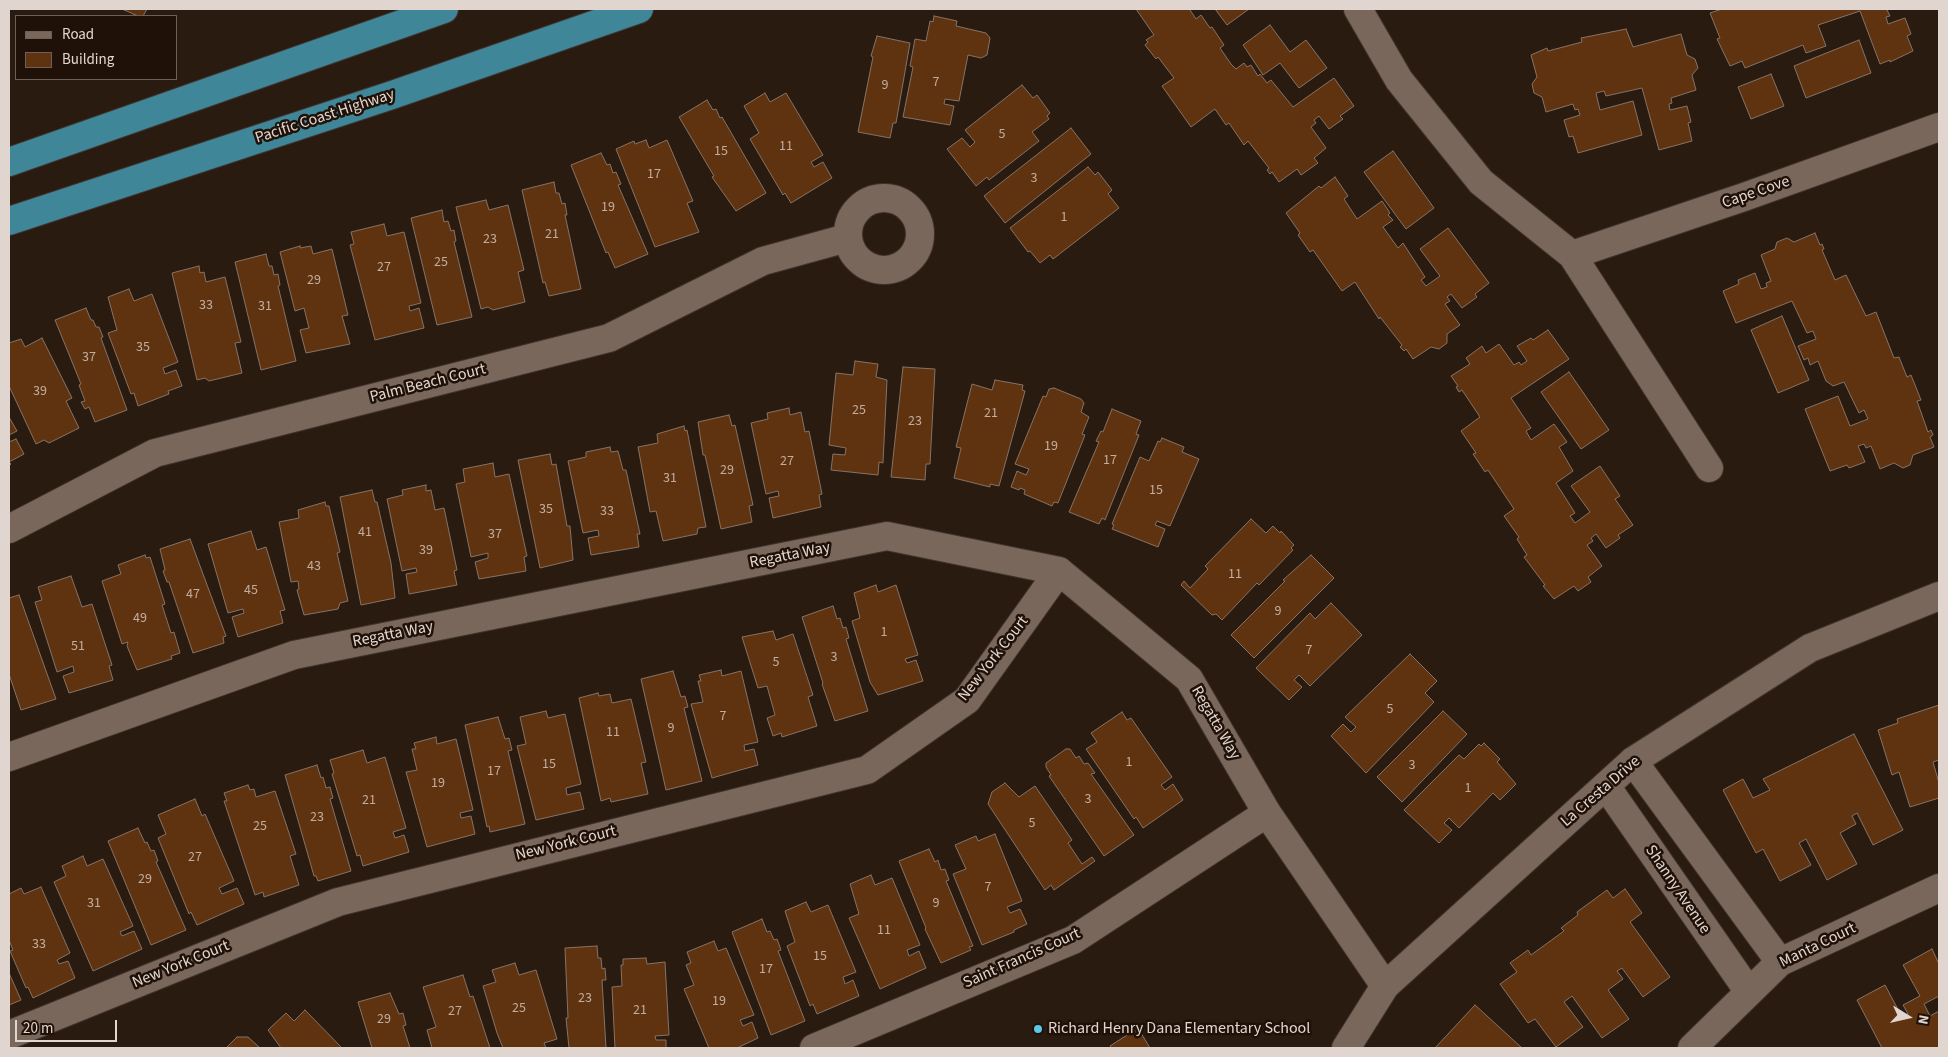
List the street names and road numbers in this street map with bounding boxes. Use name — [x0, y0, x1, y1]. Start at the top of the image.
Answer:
street label: Pacific Coast Highway — [253, 85, 397, 149]
street label: Cape Cove — [1720, 172, 1792, 214]
street label: Palm Beach Court — [368, 360, 488, 408]
street label: Regatta Way — [748, 539, 832, 573]
street label: New York Court — [955, 613, 1033, 705]
street label: Regatta Way — [351, 618, 435, 652]
street label: Regatta Way — [1186, 683, 1244, 763]
street label: La Cresta Drive — [1557, 752, 1645, 832]
street label: New York Court — [514, 822, 618, 866]
street label: Shanny Avenue — [1640, 842, 1714, 938]
street label: Manta Court — [1777, 919, 1859, 973]
street label: Saint Francis Court — [961, 925, 1083, 993]
street label: New York Court — [130, 937, 232, 993]

